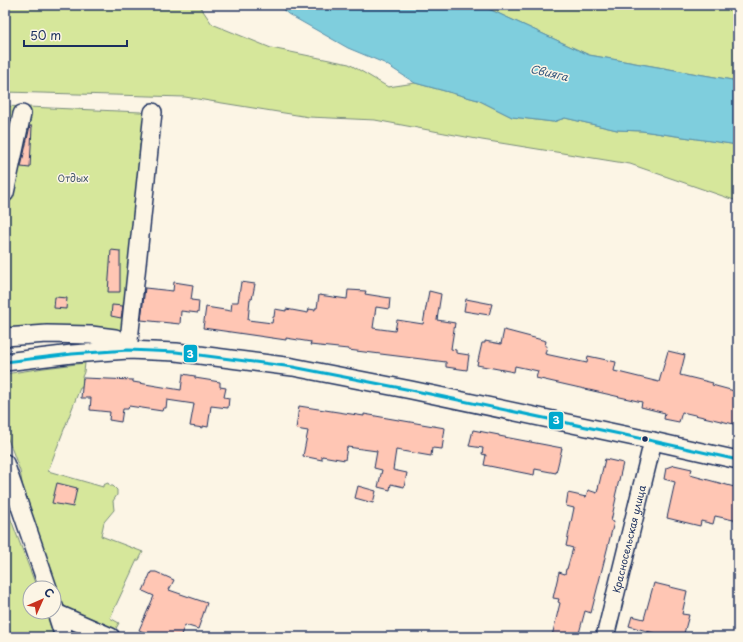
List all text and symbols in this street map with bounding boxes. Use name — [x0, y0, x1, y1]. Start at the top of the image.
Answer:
scale bar — [24, 22, 127, 48]
text: 50 m — [30, 26, 61, 44]
water label: Свияга — [528, 60, 571, 85]
park label: Отдых — [58, 170, 88, 185]
line badge: 3 — [183, 344, 198, 363]
text: 3 — [186, 345, 194, 362]
line badge: 3 — [548, 411, 564, 430]
text: 3 — [552, 411, 560, 428]
unlabelled marker — [640, 434, 650, 444]
street label: Красносельская улица — [608, 483, 649, 594]
north arrow — [22, 580, 62, 620]
text: С — [40, 584, 58, 602]

